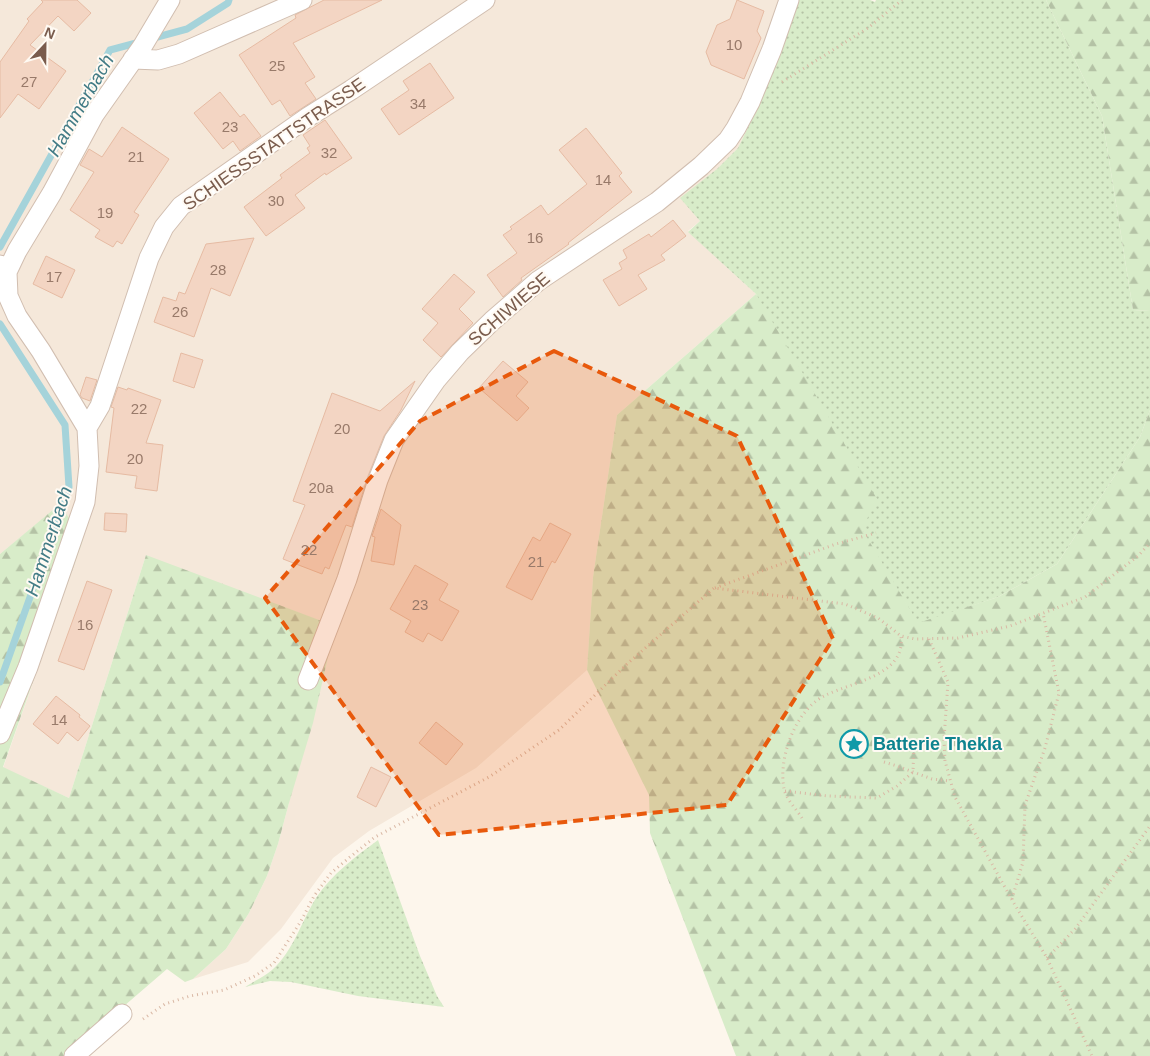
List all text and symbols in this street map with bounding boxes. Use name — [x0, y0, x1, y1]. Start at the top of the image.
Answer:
north arrow — [20, 20, 70, 70]
text: N — [42, 24, 58, 42]
house number: 10 — [726, 36, 742, 53]
water label: Hammerbach — [43, 51, 118, 160]
house number: 25 — [269, 57, 285, 74]
house number: 27 — [21, 73, 37, 90]
street label: SCHIESSSTATTSTRASSE — [179, 73, 369, 215]
house number: 34 — [410, 95, 426, 112]
house number: 23 — [222, 118, 238, 135]
house number: 32 — [321, 144, 337, 161]
house number: 21 — [128, 148, 144, 165]
house number: 14 — [595, 171, 611, 188]
house number: 30 — [268, 192, 284, 209]
house number: 19 — [97, 204, 113, 221]
house number: 16 — [527, 229, 543, 246]
house number: 28 — [210, 261, 226, 278]
house number: 17 — [46, 268, 62, 285]
street label: SCHIWIESE — [464, 268, 554, 350]
house number: 26 — [172, 303, 188, 320]
house number: 22 — [131, 400, 147, 417]
house number: 20 — [334, 420, 350, 437]
house number: 20 — [127, 450, 143, 467]
house number: 20a — [308, 479, 334, 496]
water label: Hammerbach — [21, 484, 76, 599]
house number: 22 — [301, 541, 317, 558]
house number: 21 — [528, 553, 544, 570]
house number: 23 — [412, 596, 428, 613]
house number: 16 — [77, 616, 93, 633]
house number: 14 — [51, 711, 67, 728]
place icon: Batterie Thekla — [839, 729, 869, 759]
place label: Batterie Thekla — [873, 734, 1003, 754]

